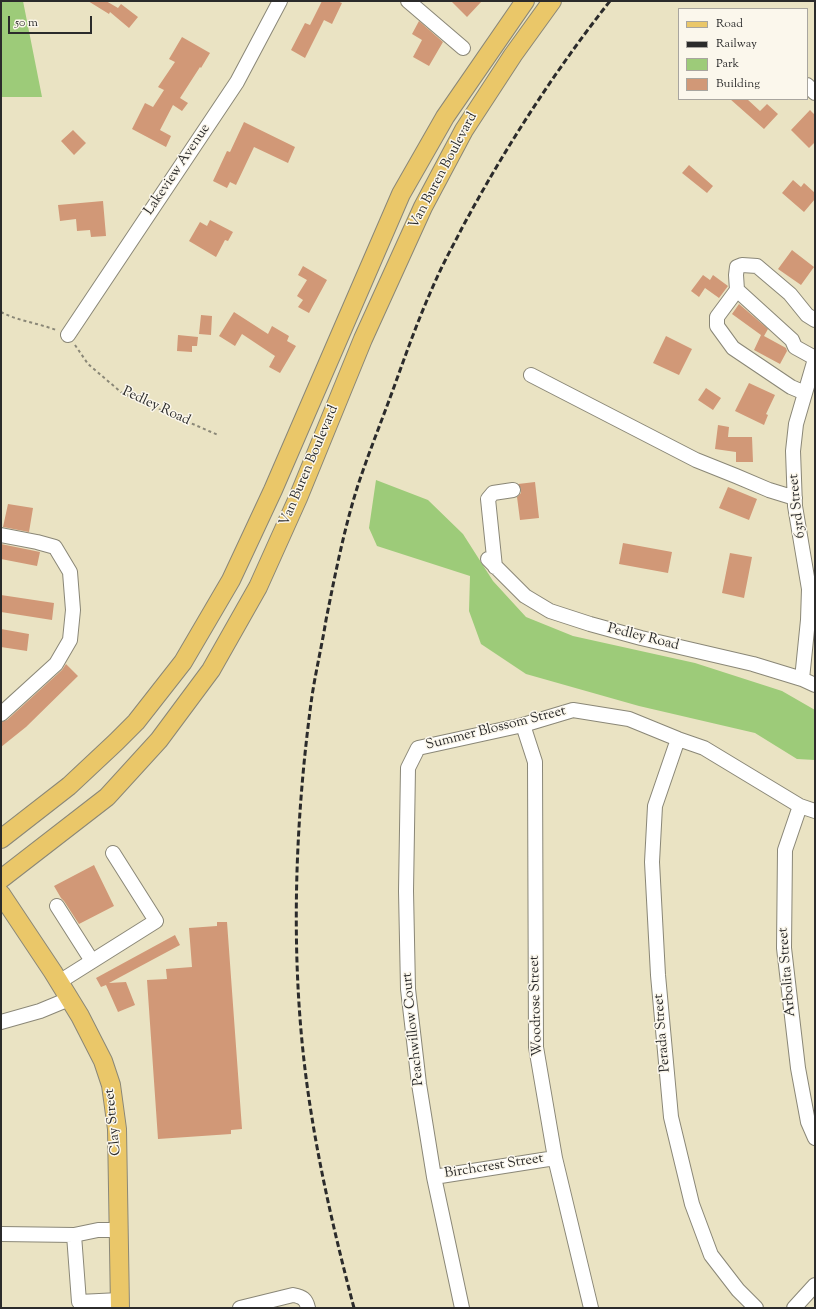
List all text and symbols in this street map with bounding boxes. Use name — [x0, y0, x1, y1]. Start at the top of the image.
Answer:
scale bar — [10, 8, 94, 34]
legend — [678, 8, 808, 100]
text: 50 m — [15, 14, 38, 32]
text: Road — [716, 15, 743, 33]
text: Railway — [716, 35, 757, 53]
text: Park — [716, 55, 739, 73]
text: Building — [716, 75, 760, 93]
street label: Van Buren Boulevard — [406, 110, 482, 232]
street label: Lakeview Avenue — [141, 121, 215, 219]
street label: Pedley Road — [119, 384, 193, 430]
street label: Van Buren Boulevard — [277, 403, 343, 529]
street label: 63rd Street — [786, 473, 810, 539]
street label: Pedley Road — [605, 621, 681, 655]
street label: Summer Blossom Street — [424, 703, 568, 755]
street label: Arbolita Street — [776, 927, 800, 1017]
street label: Woodrose Street — [527, 955, 547, 1057]
street label: Peachwillow Court — [400, 971, 428, 1087]
street label: Perada Street — [651, 993, 675, 1073]
street label: Clay Street — [102, 1088, 126, 1156]
street label: Birchcrest Street — [443, 1151, 545, 1183]

